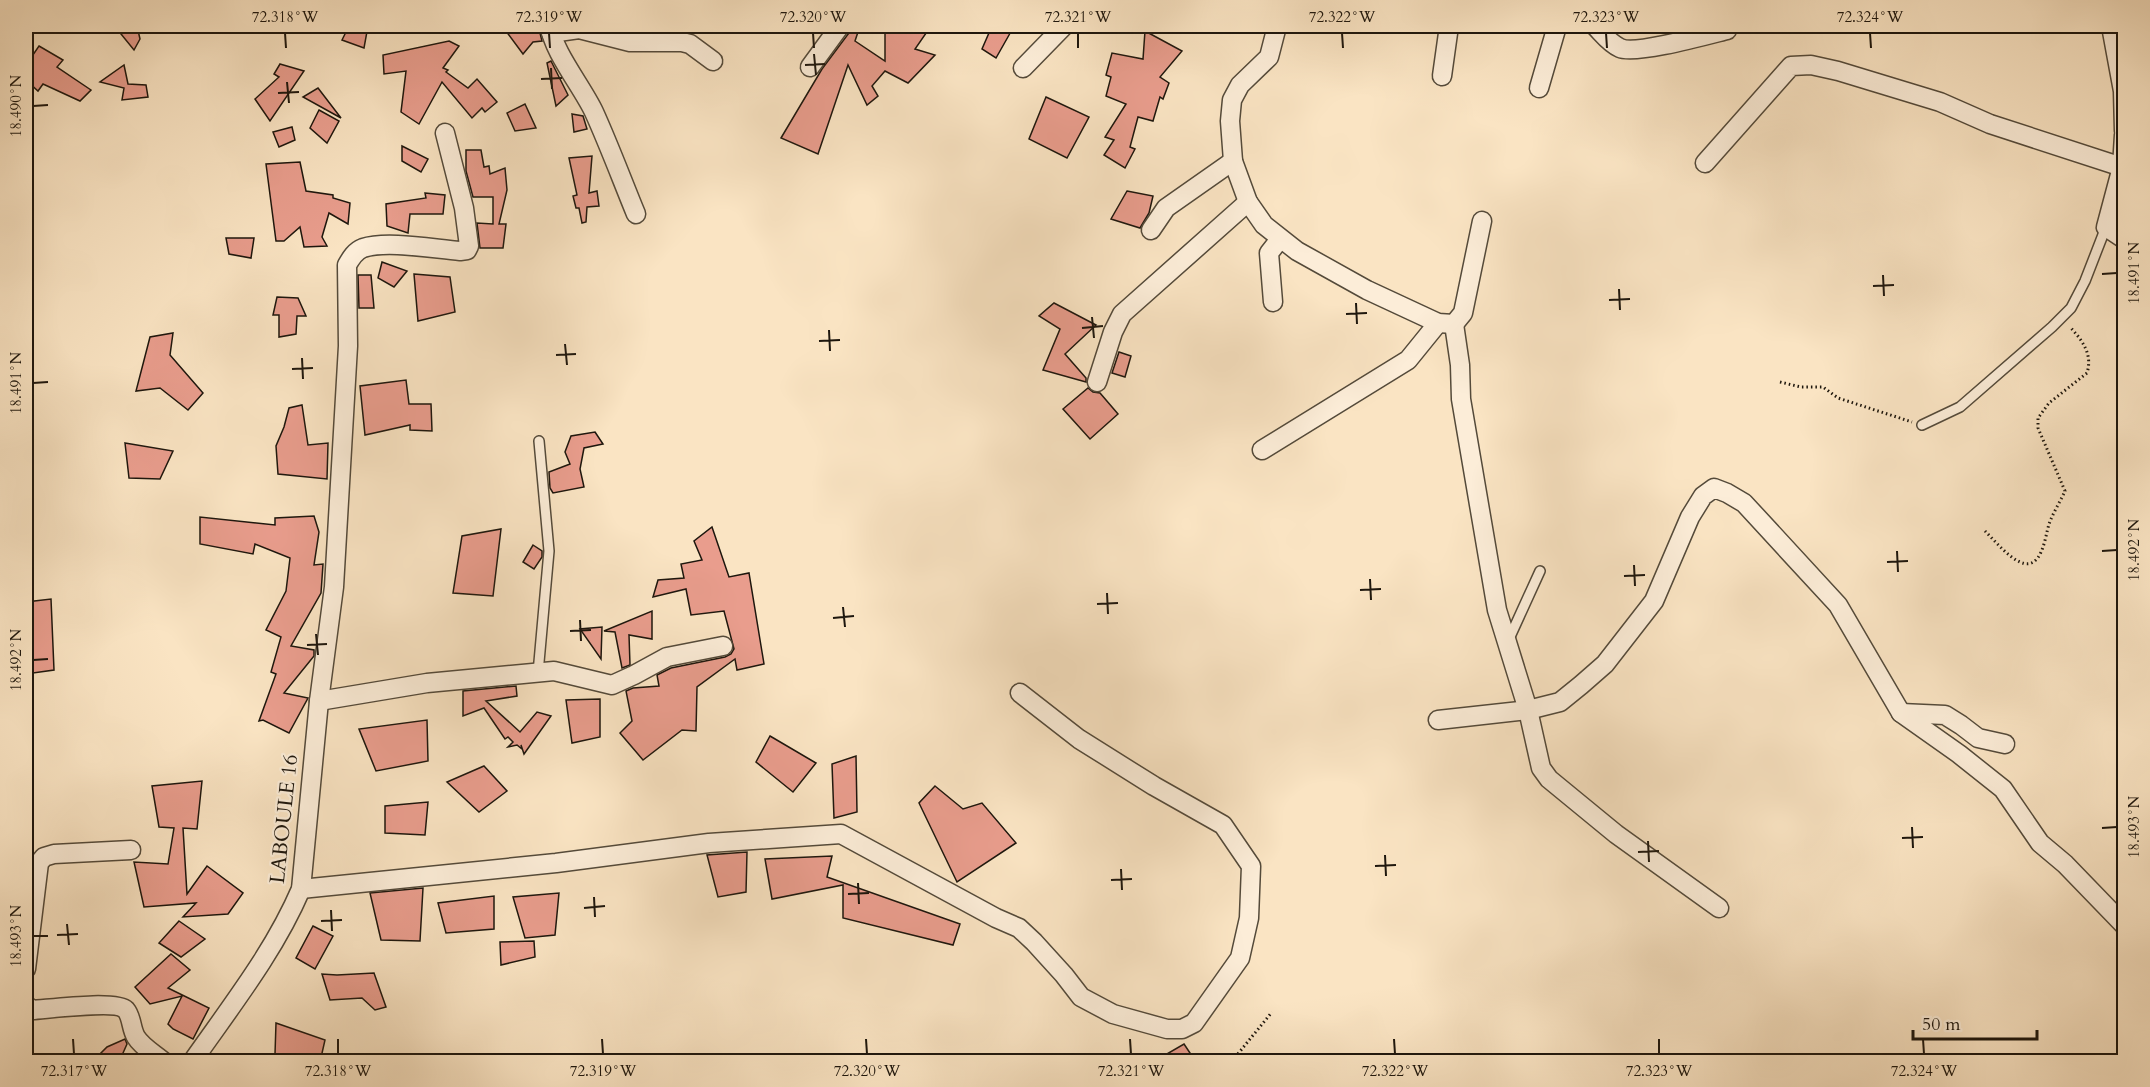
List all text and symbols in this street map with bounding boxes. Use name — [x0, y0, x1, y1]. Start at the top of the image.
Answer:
text: 72.318°W — [252, 7, 319, 27]
text: 72.319°W — [516, 7, 583, 27]
text: 72.320°W — [780, 7, 847, 27]
text: 72.321°W — [1045, 7, 1112, 27]
text: 72.322°W — [1309, 7, 1376, 27]
text: 72.323°W — [1573, 7, 1640, 27]
text: 72.324°W — [1837, 7, 1904, 27]
text: 18.490°N — [6, 74, 26, 137]
text: 18.491°N — [2124, 241, 2144, 304]
text: 18.491°N — [6, 351, 26, 414]
text: 18.492°N — [2124, 518, 2144, 581]
text: 18.492°N — [6, 628, 26, 691]
street label: LABOULE 16 — [263, 753, 305, 885]
text: 18.493°N — [2124, 795, 2144, 858]
text: 18.493°N — [6, 904, 26, 967]
scale bar — [1913, 1003, 2038, 1041]
text: 50 m — [1922, 1012, 1961, 1037]
text: 72.317°W — [41, 1061, 108, 1081]
text: 72.318°W — [305, 1061, 372, 1081]
text: 72.319°W — [570, 1061, 637, 1081]
text: 72.320°W — [834, 1061, 901, 1081]
text: 72.321°W — [1098, 1061, 1165, 1081]
text: 72.322°W — [1362, 1061, 1429, 1081]
text: 72.323°W — [1626, 1061, 1693, 1081]
text: 72.324°W — [1891, 1061, 1958, 1081]

